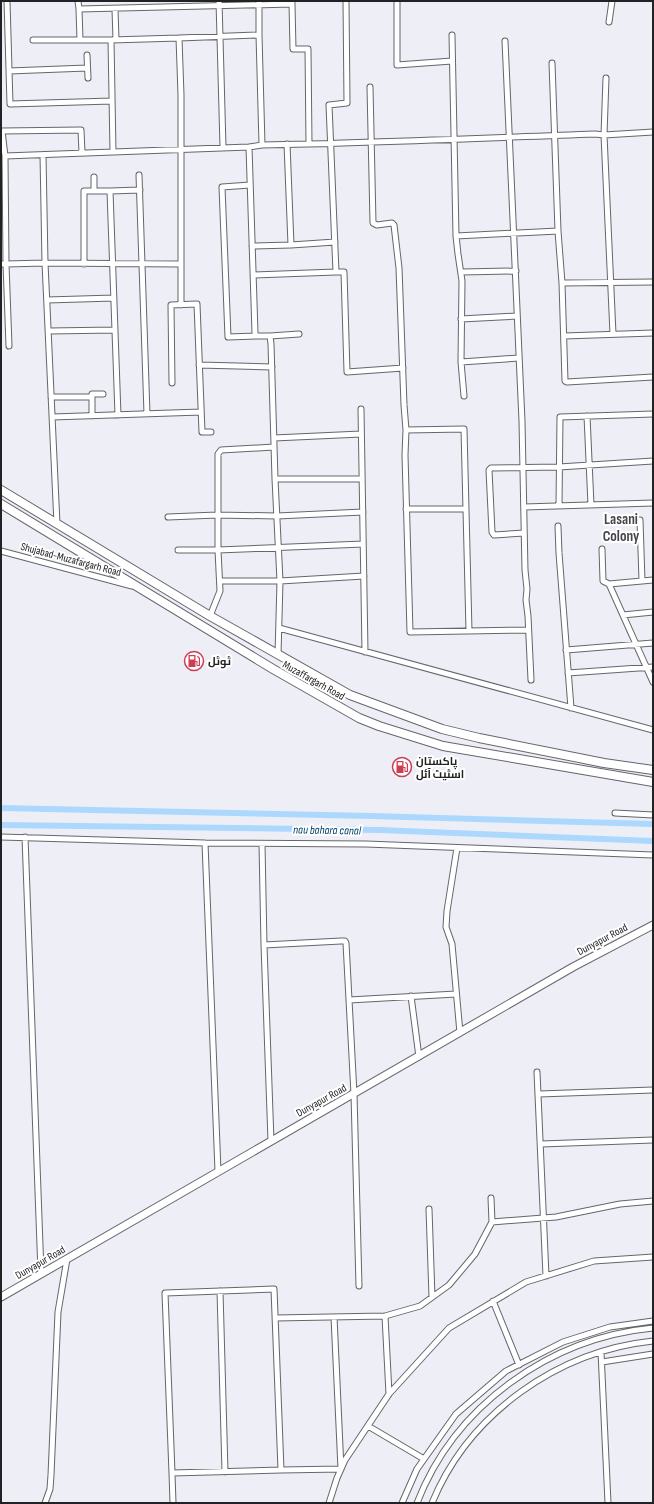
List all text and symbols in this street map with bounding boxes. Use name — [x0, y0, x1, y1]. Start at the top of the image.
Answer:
district label: Lasani Colony — [603, 510, 640, 546]
street label: Shujabad-Muzafargarh Road — [19, 540, 123, 579]
fuel station icon: ٹوٹل — [183, 650, 205, 672]
place label: ٹوٹل — [208, 655, 231, 669]
street label: Muzaffargarh Road — [280, 658, 347, 703]
place label: پاکستان اسٹیٹ آئل — [416, 755, 464, 781]
fuel station icon: پاکستان اسٹیٹ آئل — [391, 756, 413, 778]
water label: nau bahara canal — [293, 822, 362, 839]
street label: Dunyapur Road — [575, 921, 630, 958]
street label: Dunyapur Road — [294, 1081, 349, 1120]
street label: Dunyapur Road — [13, 1243, 68, 1282]

